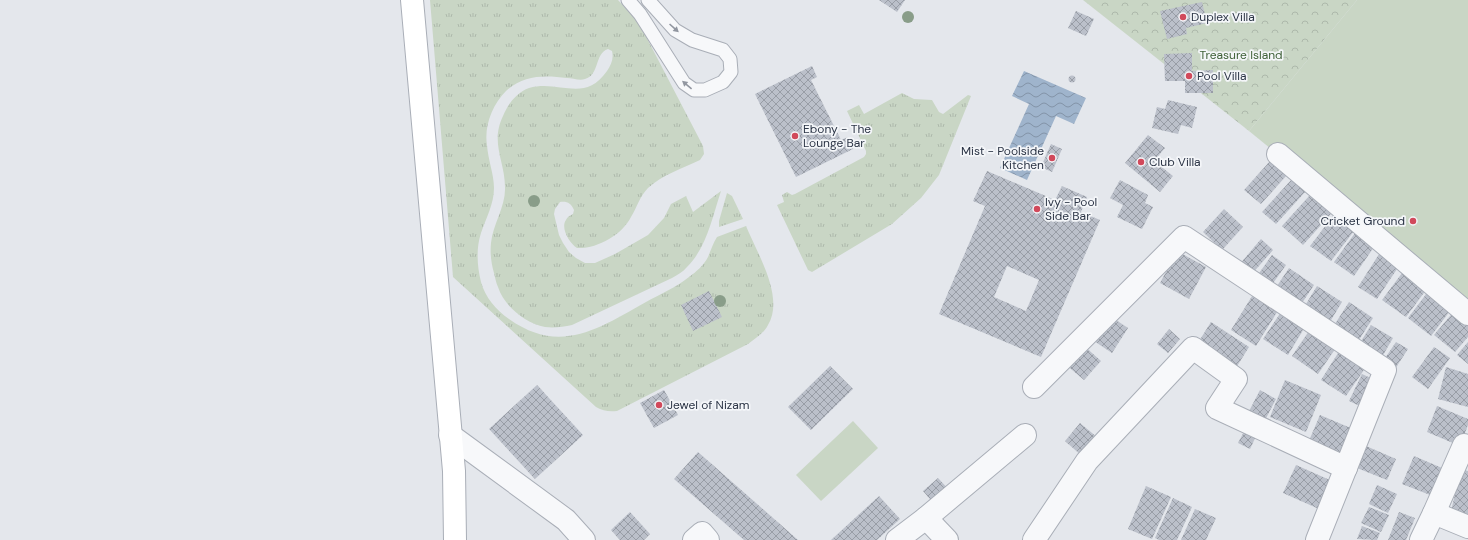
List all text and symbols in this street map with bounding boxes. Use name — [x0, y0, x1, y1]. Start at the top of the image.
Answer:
place label: Duplex Villa — [1191, 9, 1255, 25]
marker: Duplex Villa — [1178, 12, 1188, 22]
one-way arrow — [669, 24, 680, 33]
park label: Treasure Island — [1199, 47, 1283, 63]
place label: Pool Villa — [1197, 68, 1247, 84]
marker: Pool Villa — [1184, 71, 1194, 81]
one-way arrow — [682, 80, 693, 89]
place label: Ebony - The Lounge Bar — [803, 121, 871, 151]
marker: Ebony - The Lounge Bar — [790, 131, 800, 141]
place label: Mist - Poolside Kitchen — [961, 143, 1044, 173]
marker: Mist - Poolside Kitchen — [1047, 153, 1057, 163]
place label: Club Villa — [1149, 154, 1201, 170]
marker: Club Villa — [1136, 157, 1146, 167]
place label: Ivy - Pool Side Bar — [1045, 194, 1097, 224]
marker: Ivy - Pool Side Bar — [1032, 204, 1042, 214]
place label: Cricket Ground — [1320, 213, 1405, 229]
marker: Cricket Ground — [1408, 216, 1418, 226]
place label: Jewel of Nizam — [667, 397, 749, 413]
marker: Jewel of Nizam — [654, 400, 664, 410]

